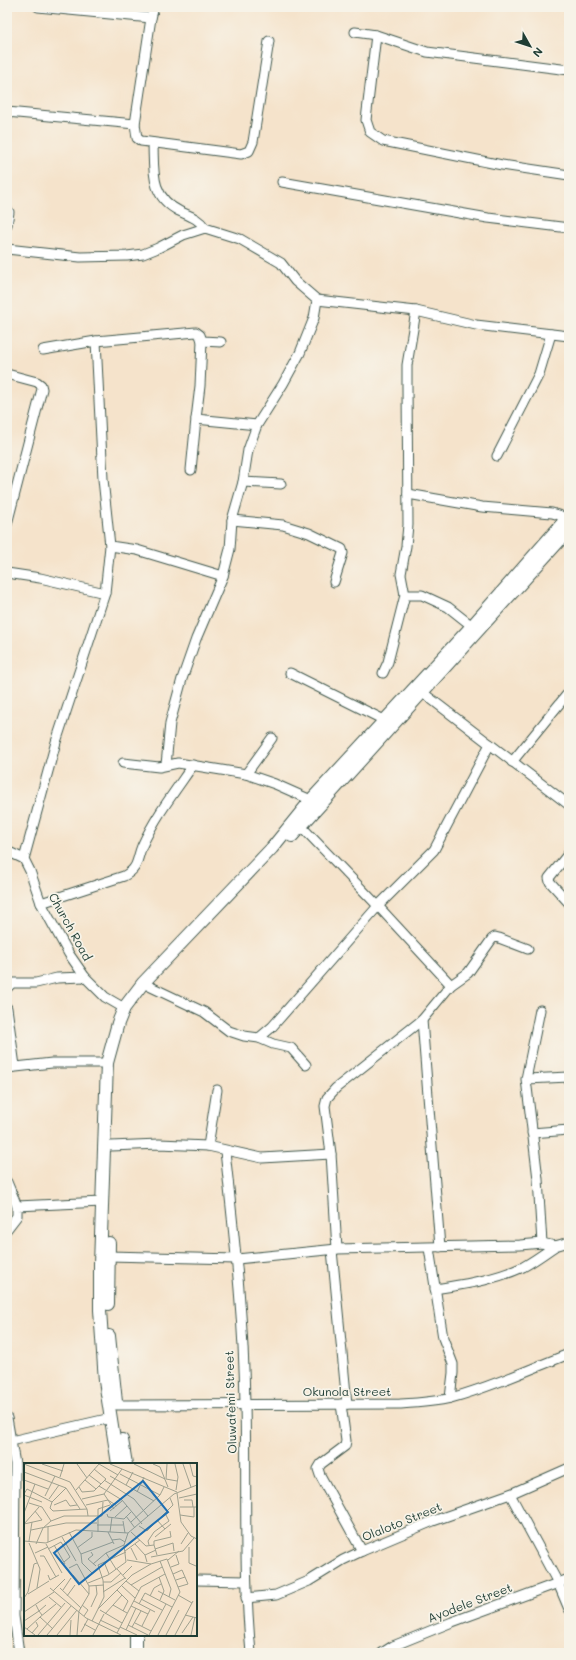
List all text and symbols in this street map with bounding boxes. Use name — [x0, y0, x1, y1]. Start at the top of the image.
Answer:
north arrow — [510, 26, 550, 66]
text: N — [530, 45, 547, 61]
street label: Church Road — [46, 890, 96, 964]
street label: Oluwafemi Street — [220, 1350, 240, 1454]
street label: Okunola Street — [303, 1383, 391, 1399]
inset map — [24, 1463, 197, 1636]
street label: Olaloto Street — [359, 1498, 444, 1544]
street label: Ayodele Street — [425, 1579, 514, 1626]

